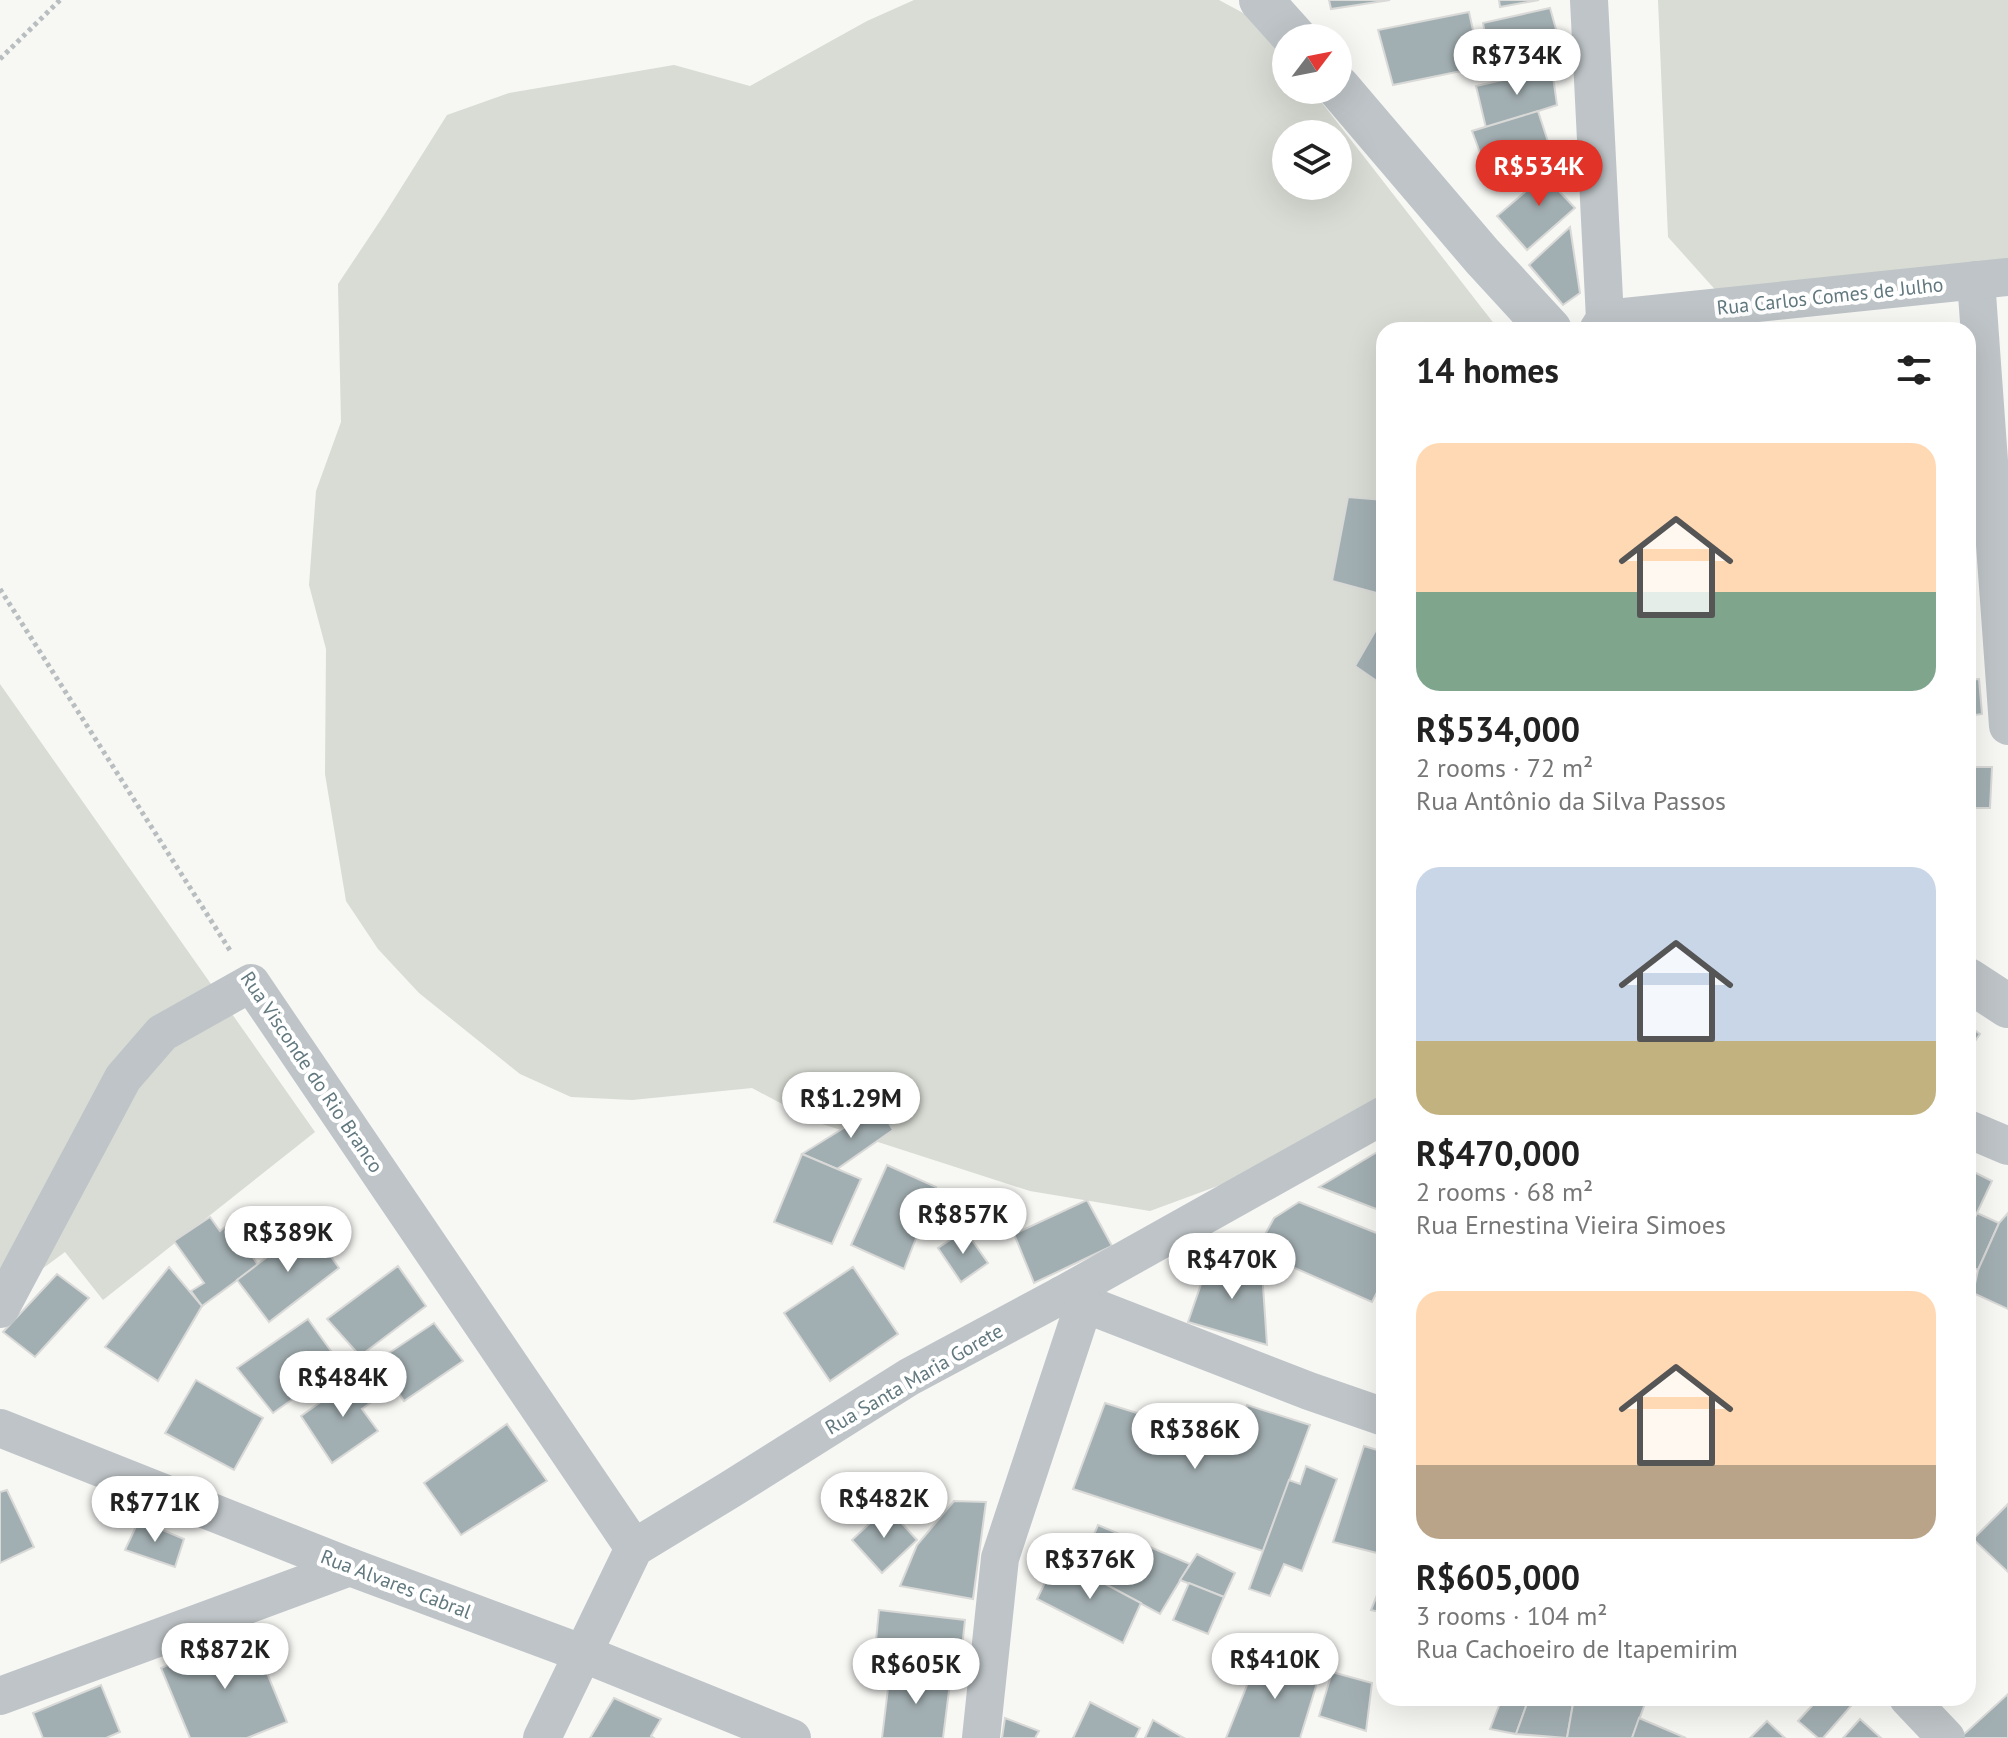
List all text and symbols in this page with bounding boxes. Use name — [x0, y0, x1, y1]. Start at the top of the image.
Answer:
north arrow — [1272, 24, 1352, 104]
map controls — [1272, 24, 1352, 200]
pin: R$734K — [1452, 29, 1582, 97]
text: R$734K — [1472, 38, 1562, 71]
button: layers — [1272, 120, 1352, 200]
pin: R$534K — [1474, 140, 1604, 208]
text: R$534K — [1494, 149, 1584, 182]
street label: Rua Carlos Comes de Julho — [1715, 271, 1945, 321]
text: 14 homes — [1416, 348, 1559, 392]
icon: filters — [1892, 348, 1936, 392]
icon: home — [1604, 495, 1748, 639]
text: R$534,000 — [1416, 707, 1580, 751]
text: 2 rooms · 72 m² — [1416, 751, 1593, 784]
text: Rua Antônio da Silva Passos — [1416, 784, 1726, 817]
icon: home — [1604, 919, 1748, 1063]
street label: Rua Visconde do Rio Branco — [235, 966, 389, 1178]
pin: R$1.29M — [777, 1072, 925, 1140]
text: R$1.29M — [800, 1081, 902, 1114]
text: R$470,000 — [1416, 1131, 1580, 1175]
text: 2 rooms · 68 m² — [1416, 1175, 1593, 1208]
pin: R$857K — [898, 1188, 1028, 1256]
text: R$857K — [918, 1197, 1008, 1230]
pin: R$389K — [223, 1206, 353, 1274]
text: Rua Ernestina Vieira Simoes — [1416, 1208, 1726, 1241]
text: R$389K — [243, 1215, 333, 1248]
pin: R$470K — [1167, 1233, 1297, 1301]
text: R$470K — [1187, 1242, 1277, 1275]
street label: Rua Santa Maria Gorete — [820, 1317, 1008, 1441]
icon: home — [1604, 1343, 1748, 1487]
pin: R$484K — [278, 1351, 408, 1419]
text: R$484K — [298, 1360, 388, 1393]
pin: R$386K — [1130, 1403, 1260, 1471]
text: R$386K — [1150, 1412, 1240, 1445]
pin: R$482K — [819, 1472, 949, 1540]
pin: R$771K — [90, 1476, 220, 1544]
text: R$482K — [839, 1481, 929, 1514]
text: R$771K — [110, 1485, 200, 1518]
pin: R$376K — [1025, 1533, 1155, 1601]
text: R$376K — [1045, 1542, 1135, 1575]
street label: Rua Alvares Cabral — [317, 1543, 475, 1625]
text: R$605,000 — [1416, 1555, 1580, 1599]
text: 3 rooms · 104 m² — [1416, 1599, 1608, 1632]
pin: R$872K — [160, 1623, 290, 1691]
text: R$872K — [180, 1632, 270, 1665]
text: Rua Cachoeiro de Itapemirim — [1416, 1632, 1738, 1665]
pin: R$410K — [1210, 1633, 1340, 1701]
pin: R$605K — [851, 1638, 981, 1706]
text: R$410K — [1230, 1642, 1320, 1675]
text: R$605K — [871, 1647, 961, 1680]

